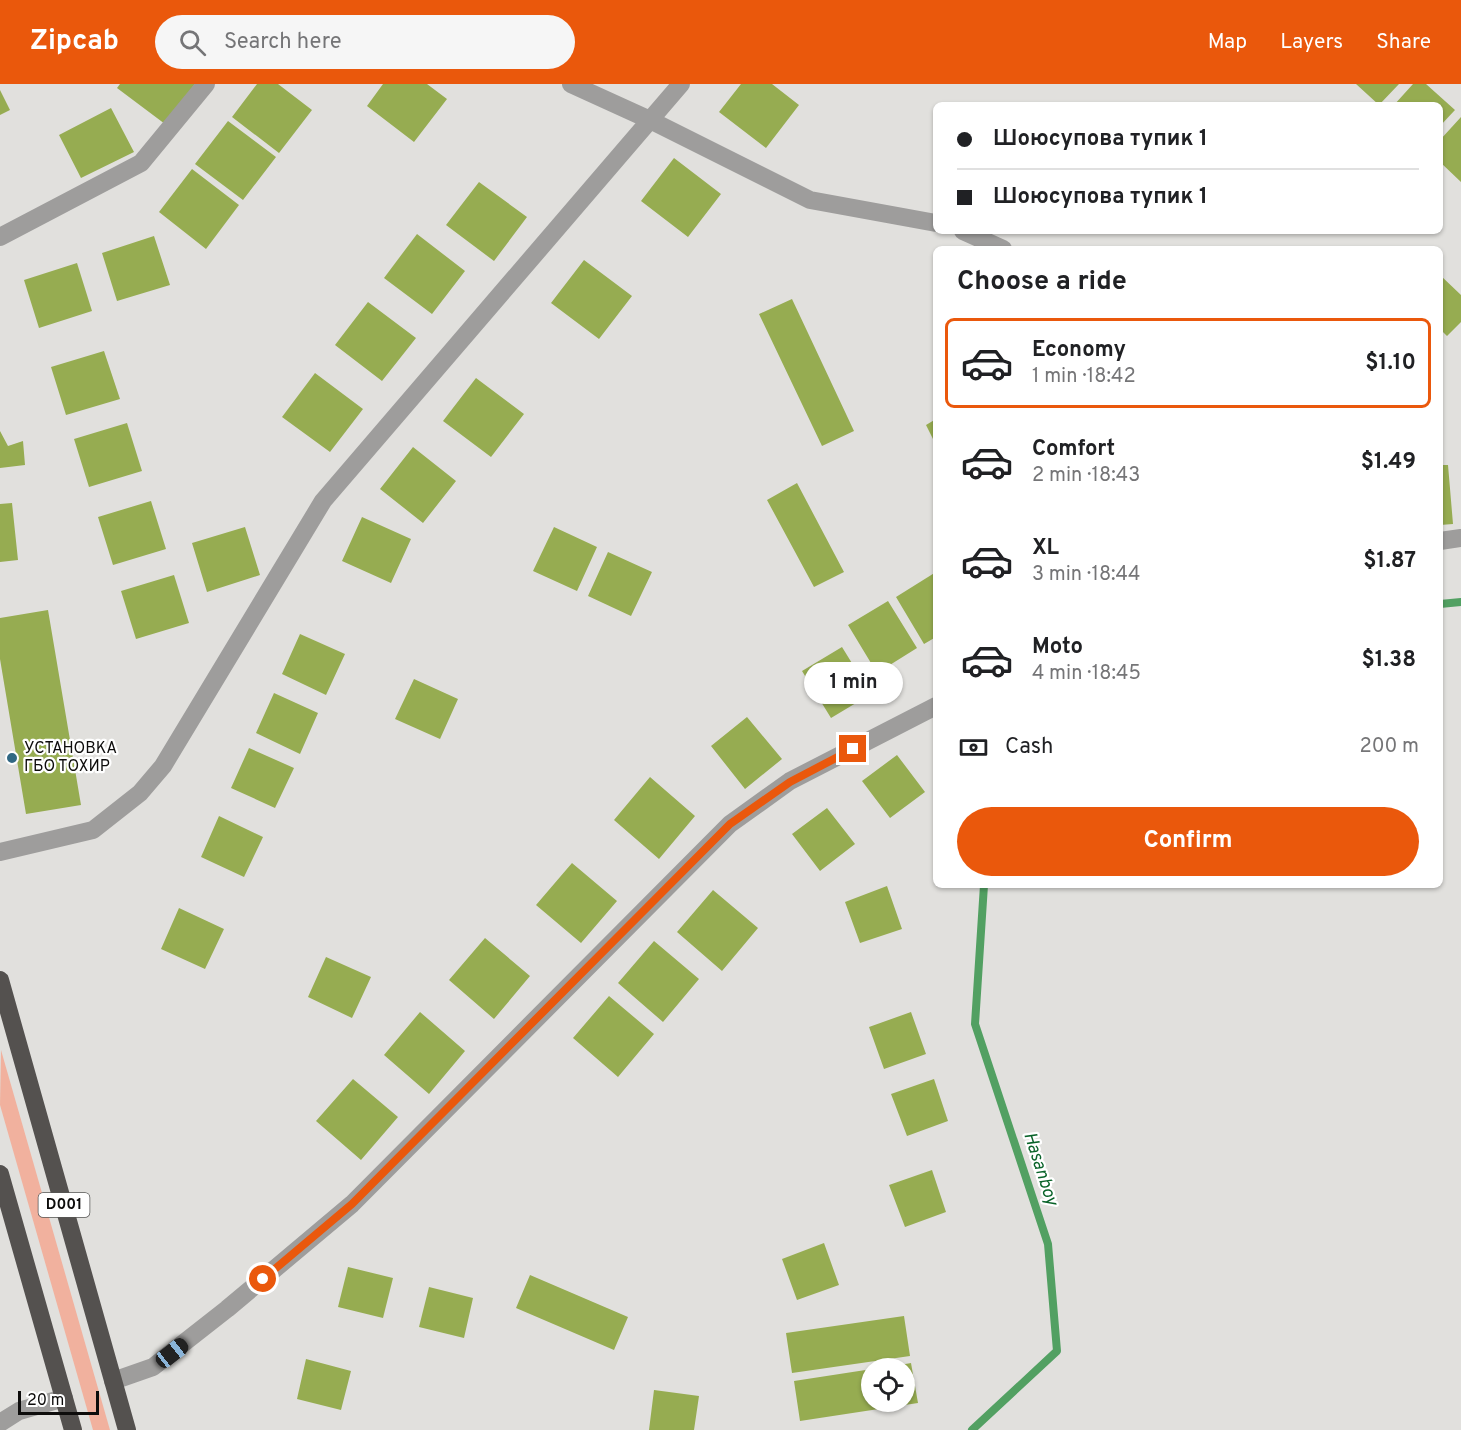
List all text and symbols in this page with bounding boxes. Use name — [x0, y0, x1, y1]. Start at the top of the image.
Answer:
search box — [155, 15, 575, 69]
text: Zipcab — [30, 24, 119, 60]
icon: search — [176, 26, 209, 59]
text: Search here — [224, 29, 341, 56]
text: Map — [1208, 29, 1247, 56]
text: Layers — [1280, 29, 1343, 56]
text: Share — [1376, 29, 1431, 56]
text: Шоюсупова тупик 1 — [993, 126, 1208, 153]
text: Шоюсупова тупик 1 — [993, 184, 1208, 211]
text: Choose a ride — [957, 265, 1127, 299]
icon: car — [960, 336, 1014, 390]
text: Economy — [1032, 337, 1126, 364]
text: $1.10 — [1365, 350, 1416, 377]
text: 1 min · 18:42 — [1032, 364, 1136, 390]
icon: car — [960, 435, 1014, 489]
text: Comfort — [1032, 436, 1115, 463]
text: $1.49 — [1361, 449, 1416, 476]
text: 2 min · 18:43 — [1032, 463, 1140, 489]
icon: car — [960, 534, 1014, 588]
text: XL — [1032, 535, 1059, 562]
text: $1.87 — [1363, 548, 1416, 575]
text: 3 min · 18:44 — [1032, 562, 1140, 588]
icon: car — [960, 633, 1014, 687]
text: Moto — [1032, 634, 1083, 661]
text: $1.38 — [1361, 647, 1416, 674]
text: 4 min · 18:45 — [1032, 661, 1141, 687]
callout: 1 min — [804, 662, 902, 704]
text: 1 min — [829, 670, 878, 696]
icon: cash — [957, 731, 990, 764]
text: Cash — [1005, 734, 1054, 761]
text: 200 m — [1360, 734, 1419, 760]
route end — [839, 735, 866, 762]
place label: УСТАНОВКА ГБО ТОХИР — [24, 739, 117, 777]
marker: УСТАНОВКА ГБО ТОХИР — [5, 751, 19, 765]
button: Confirm — [957, 807, 1419, 876]
water label: Hasanboy — [1017, 1129, 1063, 1210]
road number: D001 — [38, 1193, 90, 1217]
route start — [249, 1265, 276, 1292]
car — [152, 1335, 192, 1371]
map controls — [861, 1358, 915, 1412]
button: locate — [861, 1358, 915, 1412]
scale bar — [18, 1388, 99, 1416]
text: 20 m — [27, 1391, 64, 1411]

